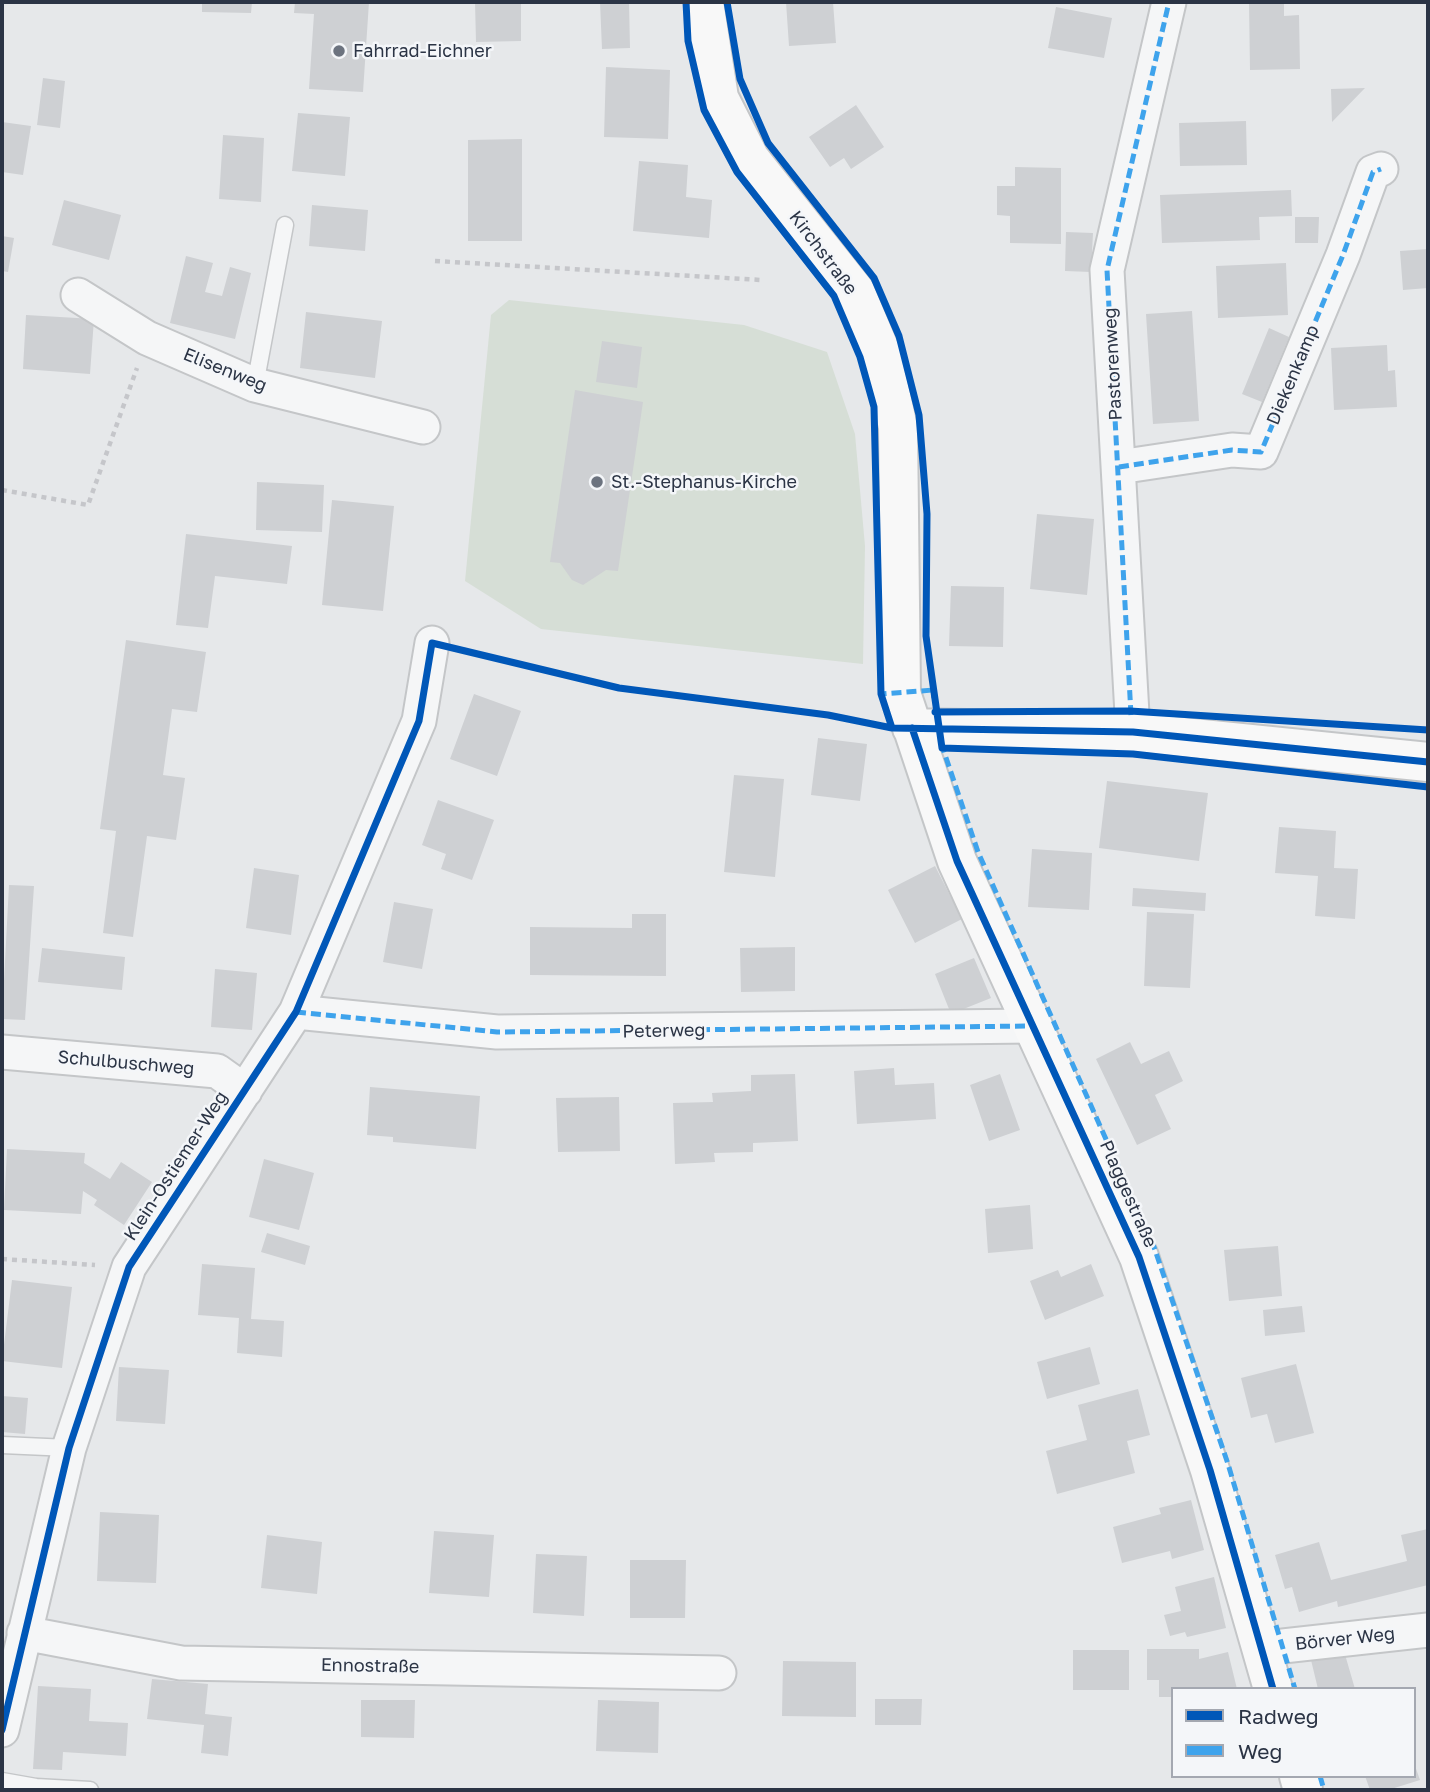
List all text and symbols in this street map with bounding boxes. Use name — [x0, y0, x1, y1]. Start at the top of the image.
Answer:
place label: Fahrrad-Eichner — [353, 40, 492, 62]
marker: Fahrrad-Eichner — [331, 43, 347, 59]
street label: Kirchstraße — [784, 207, 862, 299]
street label: Pastorenweg — [1099, 307, 1127, 421]
street label: Diekenkamp — [1262, 322, 1324, 428]
street label: Elisenweg — [180, 343, 270, 397]
place label: St.-Stephanus-Kirche — [611, 471, 797, 493]
marker: St.-Stephanus-Kirche — [589, 474, 605, 490]
street label: Peterweg — [622, 1019, 706, 1043]
street label: Schulbuschweg — [57, 1046, 195, 1080]
street label: Klein-Ostiemer-Weg — [120, 1087, 232, 1245]
street label: Plaggestraße — [1095, 1137, 1161, 1251]
street label: Börver Weg — [1294, 1623, 1396, 1655]
street label: Ennostraße — [321, 1654, 419, 1678]
legend — [1171, 1687, 1416, 1778]
text: Radweg — [1238, 1703, 1319, 1729]
text: Weg — [1238, 1738, 1282, 1764]

